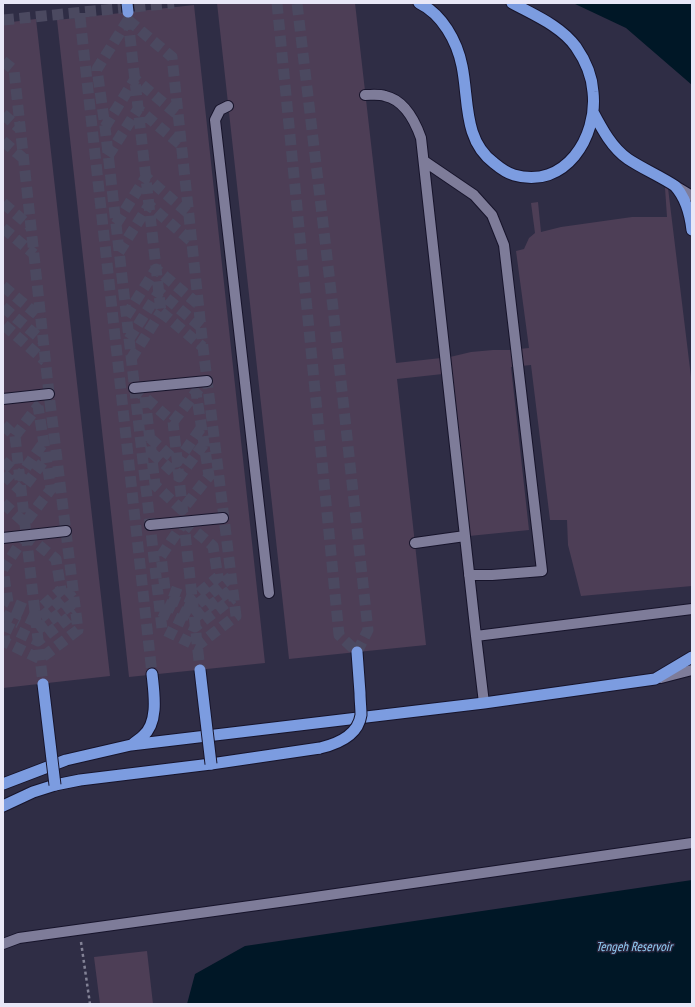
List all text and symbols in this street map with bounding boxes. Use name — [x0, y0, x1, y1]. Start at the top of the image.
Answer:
water label: Tengeh Reservoir — [596, 939, 672, 955]

